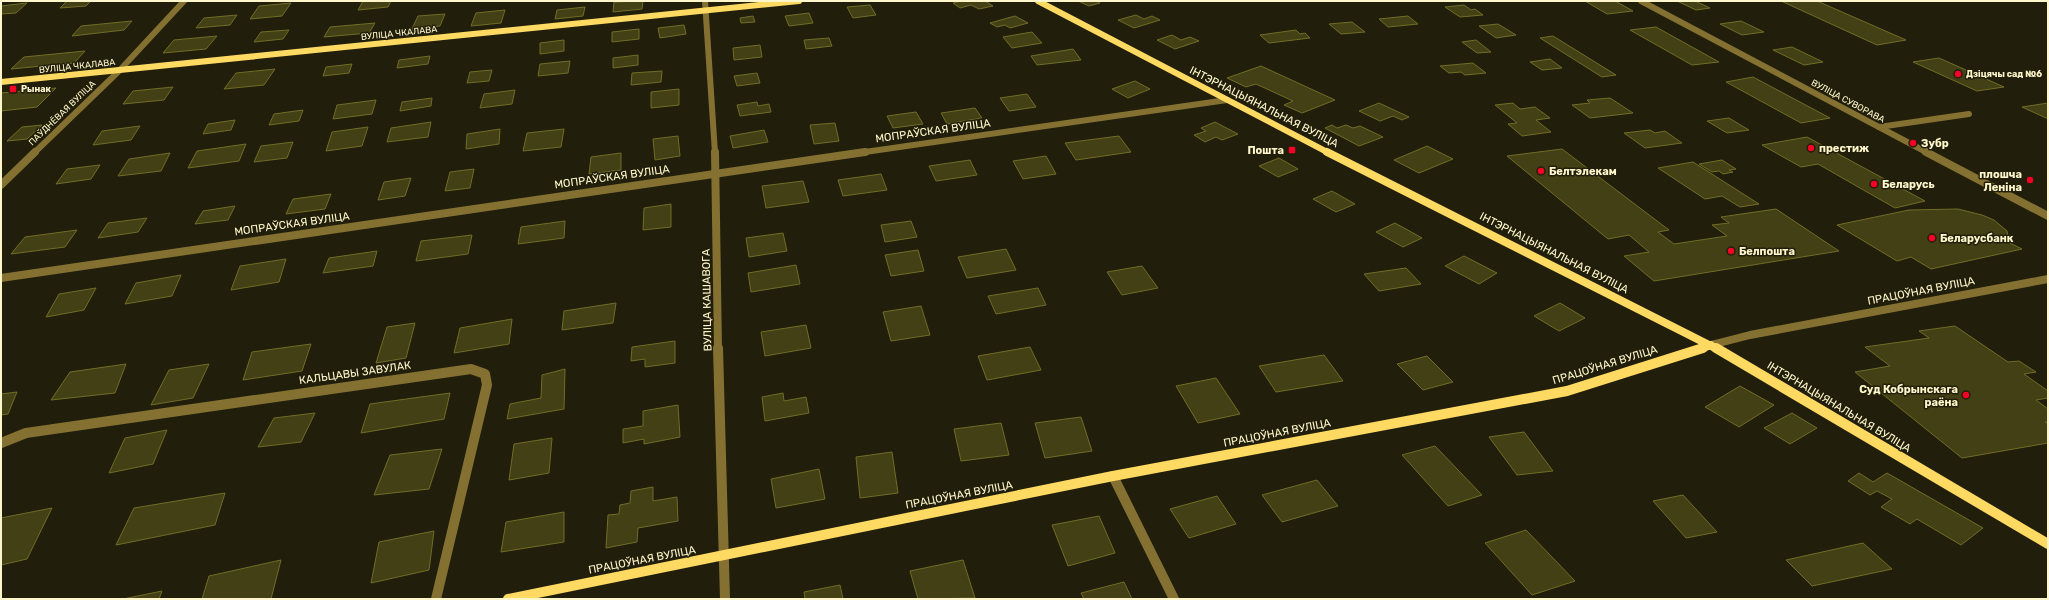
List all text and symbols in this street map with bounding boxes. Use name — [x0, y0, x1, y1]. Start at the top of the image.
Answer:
street label: ВУЛІЦА ЧКАЛАВА — [360, 24, 438, 42]
street label: ВУЛІЦА ЧКАЛАВА — [38, 57, 116, 75]
street label: ІНТЭРНАЦЫЯНАЛЬНАЯ ВУЛІЦА — [1187, 64, 1341, 151]
marker: Дзіцячы сад №6 — [1953, 69, 1963, 79]
place label: Дзіцячы сад №6 — [1966, 69, 2042, 79]
street label: ВУЛІЦА СУВОРАВА — [1809, 77, 1887, 125]
street label: ПАЎДНЁВАЯ ВУЛІЦА — [26, 78, 97, 147]
marker: Рынак — [8, 84, 18, 94]
place label: Рынак — [21, 84, 52, 94]
street label: МОПРАЎСКАЯ ВУЛІЦА — [875, 116, 992, 146]
place label: Зубр — [1921, 137, 1949, 150]
marker: Зубр — [1908, 138, 1918, 148]
place label: престиж — [1819, 142, 1869, 155]
marker: престиж — [1806, 143, 1816, 153]
place label: Пошта — [1247, 144, 1284, 157]
marker: Пошта — [1287, 145, 1297, 155]
street label: МОПРАЎСКАЯ ВУЛІЦА — [554, 162, 671, 192]
place label: Белтэлекам — [1549, 165, 1617, 178]
marker: Белтэлекам — [1536, 166, 1546, 176]
place label: плошча Леніна — [1979, 168, 2022, 194]
marker: плошча Леніна — [2025, 175, 2035, 185]
place label: Беларусь — [1882, 178, 1935, 191]
marker: Беларусь — [1869, 179, 1879, 189]
street label: МОПРАЎСКАЯ ВУЛІЦА — [234, 209, 351, 239]
street label: ІНТЭРНАЦЫЯНАЛЬНАЯ ВУЛІЦА — [1477, 210, 1631, 297]
place label: Беларусбанк — [1940, 232, 2014, 245]
marker: Беларусбанк — [1927, 233, 1937, 243]
place label: Белпошта — [1739, 245, 1795, 258]
marker: Белпошта — [1726, 246, 1736, 256]
street label: ВУЛІЦА КАШАВОГА — [700, 248, 714, 351]
street label: ПРАЦОЎНАЯ ВУЛІЦА — [1866, 274, 1976, 308]
street label: ПРАЦОЎНАЯ ВУЛІЦА — [1551, 343, 1660, 387]
street label: КАЛЬЦАВЫ ЗАВУЛАК — [298, 359, 412, 387]
street label: ІНТЭРНАЦЫЯНАЛЬНАЯ ВУЛІЦА — [1765, 359, 1914, 455]
place label: Суд Кобрынскага раёна — [1859, 383, 1958, 409]
marker: Суд Кобрынскага раёна — [1961, 390, 1971, 400]
street label: ПРАЦОЎНАЯ ВУЛІЦА — [1222, 416, 1332, 450]
street label: ПРАЦОЎНАЯ ВУЛІЦА — [904, 478, 1014, 512]
street label: ПРАЦОЎНАЯ ВУЛІЦА — [587, 543, 697, 577]

